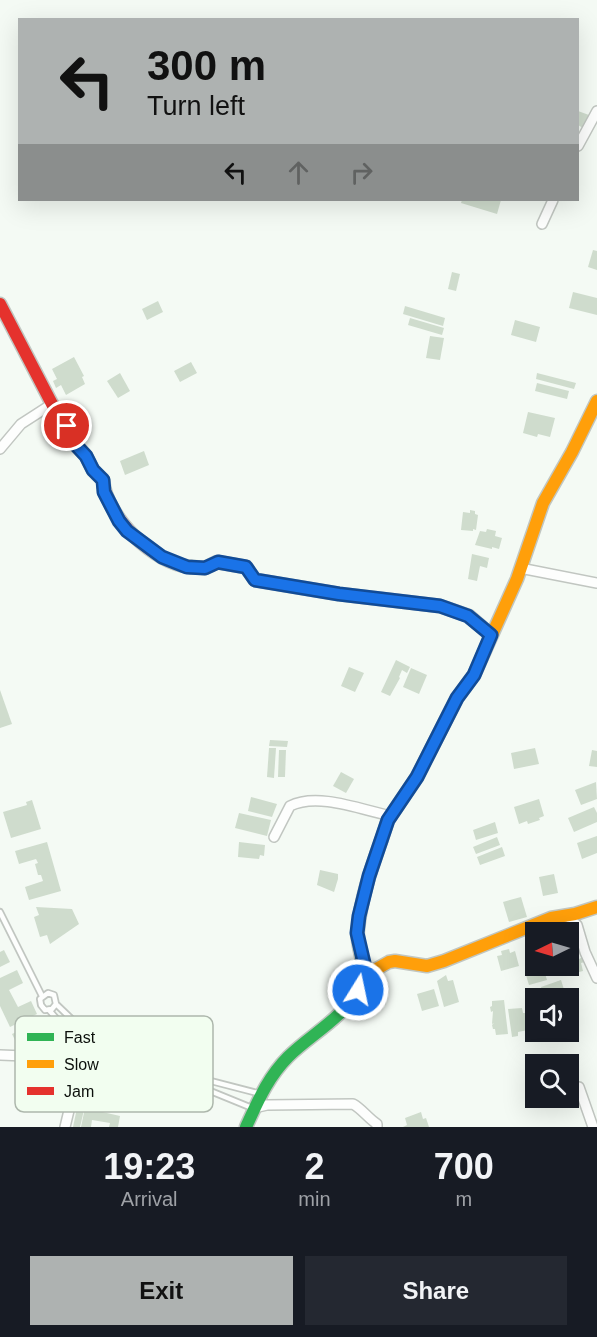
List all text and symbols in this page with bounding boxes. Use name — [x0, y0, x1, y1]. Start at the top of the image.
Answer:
icon: left — [48, 42, 126, 120]
text: 300 m — [147, 42, 266, 89]
text: Turn left — [147, 91, 245, 121]
icon: left — [219, 156, 252, 189]
icon: ahead — [282, 156, 315, 189]
icon: right — [345, 156, 378, 189]
pin — [41, 400, 92, 451]
icon: arrive — [50, 409, 83, 442]
north arrow — [525, 922, 579, 976]
map controls — [525, 922, 579, 1108]
position arrow — [326, 958, 390, 1022]
button: sound — [525, 988, 579, 1042]
legend — [15, 1016, 213, 1112]
text: Fast — [64, 1029, 96, 1046]
button: search — [525, 1054, 579, 1108]
text: Slow — [64, 1056, 99, 1073]
text: Jam — [64, 1083, 94, 1100]
text: 19:23 — [103, 1146, 195, 1187]
text: 2 — [304, 1146, 324, 1187]
text: 700 — [434, 1146, 494, 1187]
text: Arrival — [121, 1188, 178, 1210]
text: min — [298, 1188, 331, 1210]
text: m — [455, 1188, 472, 1210]
button: Exit — [30, 1256, 293, 1325]
button: Share — [305, 1256, 567, 1325]

